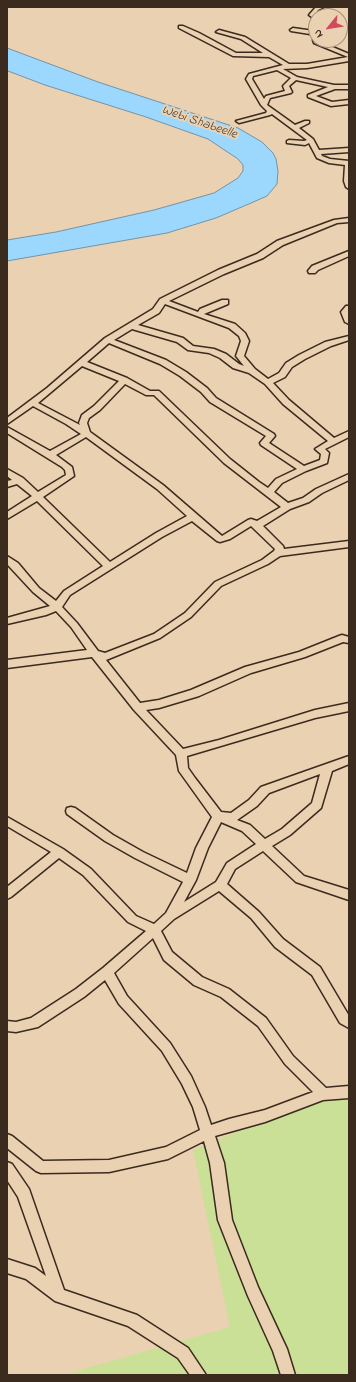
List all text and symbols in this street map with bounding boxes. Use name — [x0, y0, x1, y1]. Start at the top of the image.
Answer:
north arrow — [308, 8, 348, 48]
text: N — [310, 26, 327, 41]
water label: Webi Shabeelle — [159, 103, 239, 143]

